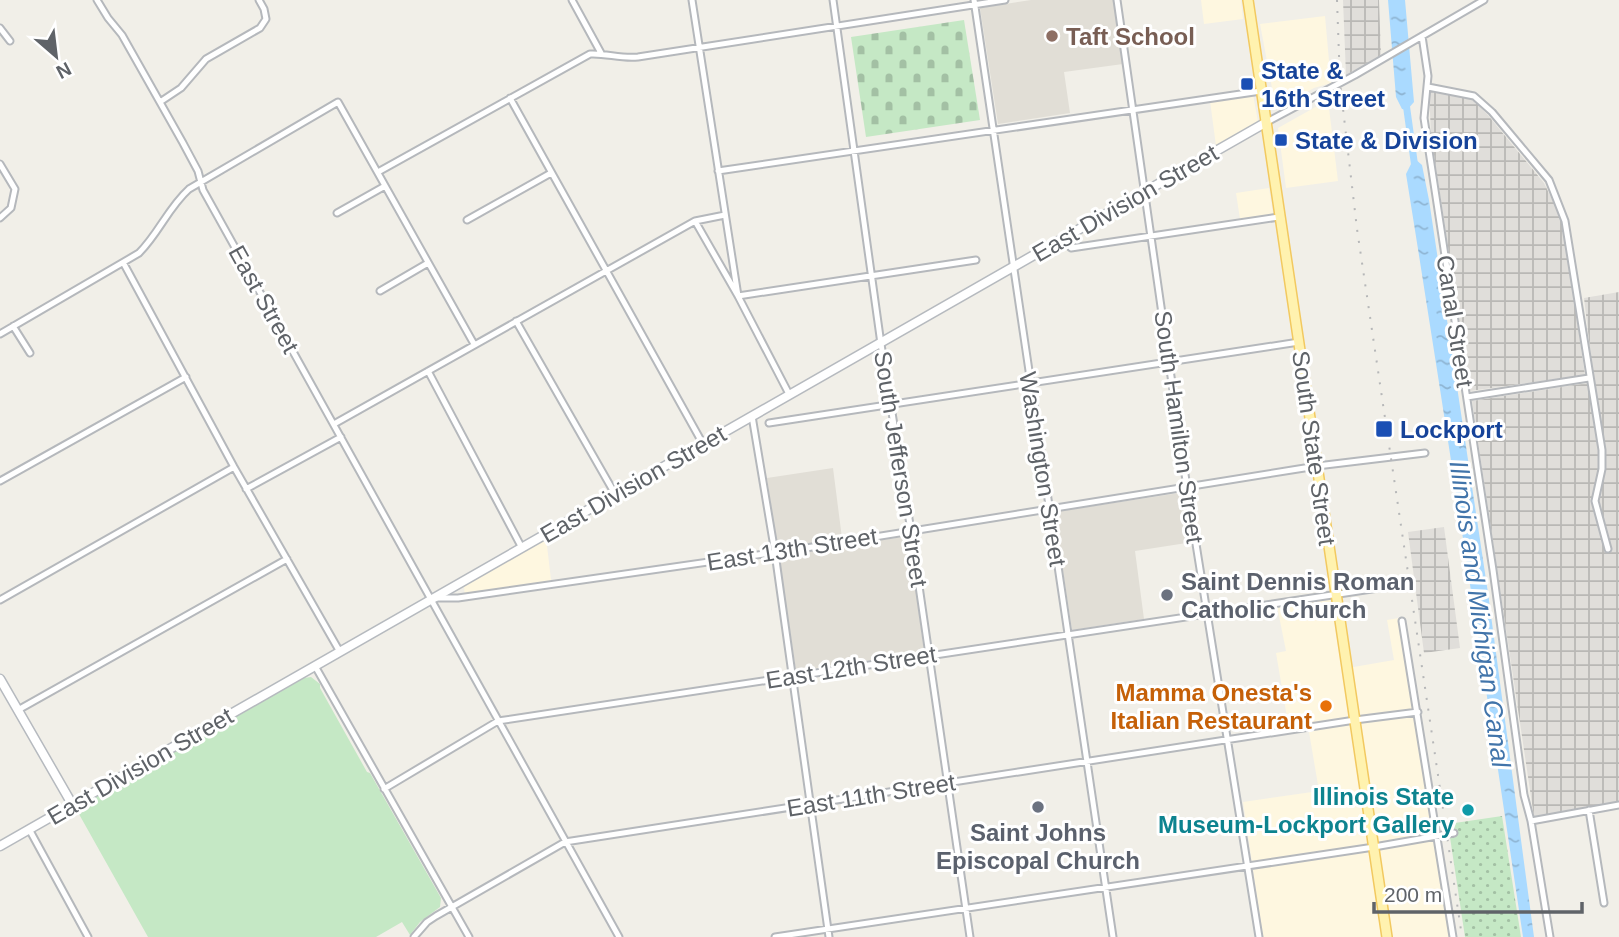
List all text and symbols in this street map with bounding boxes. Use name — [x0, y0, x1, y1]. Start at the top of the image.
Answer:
north arrow — [21, 21, 91, 91]
place label: Taft School — [1066, 23, 1195, 50]
marker: Taft School — [1044, 28, 1060, 44]
place label: State & 16th Street — [1261, 57, 1385, 112]
text: N — [53, 58, 75, 83]
marker: State & 16th Street — [1239, 76, 1255, 92]
place label: State & Division — [1295, 127, 1478, 154]
marker: State & Division — [1273, 132, 1289, 148]
street label: East Division Street — [1028, 139, 1223, 267]
street label: East Street — [223, 241, 305, 358]
street label: Canal Street — [1431, 253, 1479, 389]
street label: South Hamilton Street — [1149, 309, 1209, 545]
street label: South Jefferson Street — [869, 349, 933, 589]
street label: South State Street — [1287, 349, 1341, 547]
street label: Washington Street — [1014, 370, 1072, 569]
place label: Lockport — [1400, 416, 1503, 443]
marker: Lockport — [1374, 419, 1394, 439]
street label: East Division Street — [536, 420, 731, 548]
water label: Illinois and Michigan Canal — [1444, 459, 1517, 770]
street label: East 13th Street — [705, 522, 879, 576]
place label: Saint Dennis Roman Catholic Church — [1181, 568, 1414, 623]
marker: Saint Dennis Roman Catholic Church — [1159, 587, 1175, 603]
street label: East 12th Street — [764, 640, 938, 694]
place label: Mamma Onesta's Italian Restaurant — [1111, 679, 1312, 734]
marker: Mamma Onesta's Italian Restaurant — [1318, 698, 1334, 714]
street label: East Division Street — [43, 702, 238, 830]
street label: East 11th Street — [785, 768, 958, 822]
place label: Illinois State Museum-Lockport Gallery — [1158, 783, 1455, 838]
marker: Saint Johns Episcopal Church — [1030, 799, 1046, 815]
marker: Illinois State Museum-Lockport Gallery — [1460, 802, 1476, 818]
place label: Saint Johns Episcopal Church — [936, 819, 1140, 874]
scale bar — [1374, 870, 1582, 914]
text: 200 m — [1384, 883, 1442, 906]

